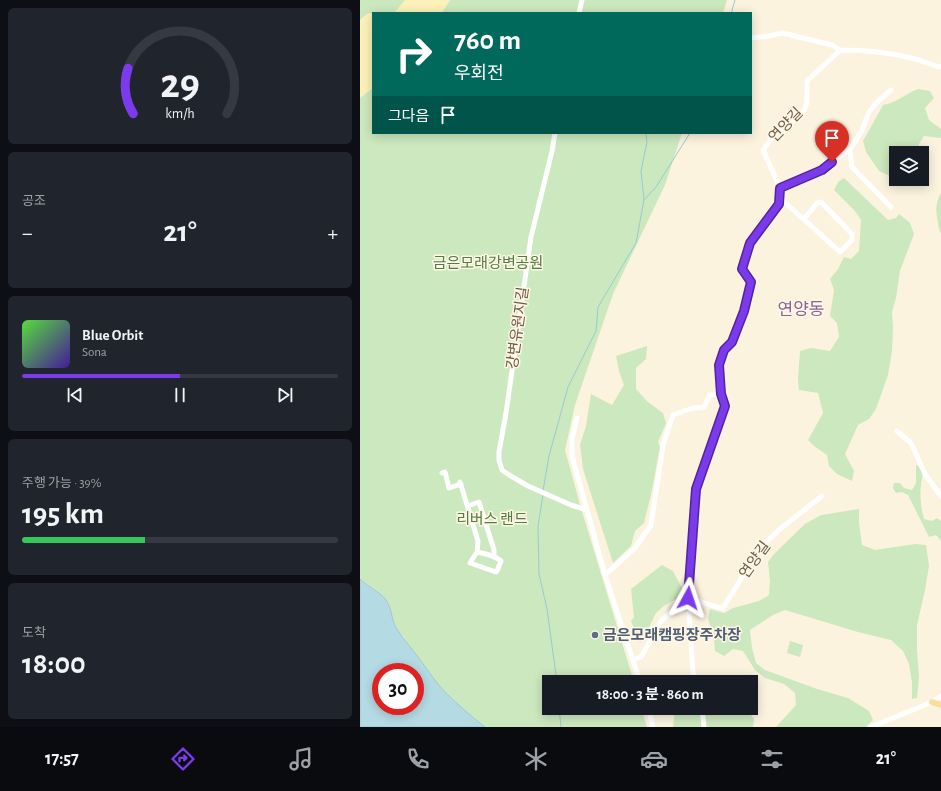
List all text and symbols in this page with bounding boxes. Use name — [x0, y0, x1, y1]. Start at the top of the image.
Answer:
text: 760 m — [454, 27, 521, 55]
icon: right — [388, 28, 440, 80]
text: 29 — [160, 64, 200, 105]
text: 우회전 — [454, 65, 504, 83]
icon: arrive — [437, 104, 459, 126]
street label: 연양길 — [766, 104, 806, 145]
text: km/h — [165, 106, 195, 120]
text: 그다음 — [388, 109, 429, 124]
pin — [815, 121, 849, 162]
icon: arrive — [821, 127, 843, 149]
map controls — [889, 146, 929, 186]
button: layers — [889, 146, 929, 186]
text: 공조 — [22, 195, 46, 208]
text: 21° — [163, 217, 197, 247]
text: − — [22, 222, 33, 244]
text: + — [327, 222, 338, 244]
park label: 금은모래강변공원 — [433, 255, 543, 271]
street label: 강변유원지길 — [504, 286, 531, 370]
district label: 연양동 — [778, 301, 824, 318]
text: Blue Orbit — [82, 328, 143, 343]
text: Sona — [82, 346, 107, 359]
icon: previous — [64, 384, 86, 406]
icon: pause — [169, 384, 191, 406]
icon: next — [274, 384, 296, 406]
text: 주행 가능 · 39% — [22, 477, 101, 490]
text: 195 km — [22, 499, 104, 529]
park label: 리버스 랜드 — [456, 511, 528, 527]
street label: 연양길 — [736, 538, 773, 581]
position arrow — [667, 577, 709, 619]
text: 도착 — [22, 627, 46, 640]
place label: 금은모래캠핑장주차장 — [603, 627, 741, 643]
marker: 금은모래캠핑장주차장 — [590, 630, 600, 640]
text: 18:00 — [22, 649, 86, 679]
speed limit sign: 30 — [372, 663, 424, 715]
text: 18:00 · 3 분 · 860 m — [596, 687, 704, 702]
icon: directions — [169, 745, 197, 773]
icon: music — [287, 745, 315, 773]
icon: phone — [404, 745, 432, 773]
icon: climate — [522, 745, 550, 773]
icon: car — [640, 745, 668, 773]
icon: filters — [758, 745, 786, 773]
text: 17:57 — [45, 750, 79, 768]
text: 21° — [876, 750, 896, 768]

